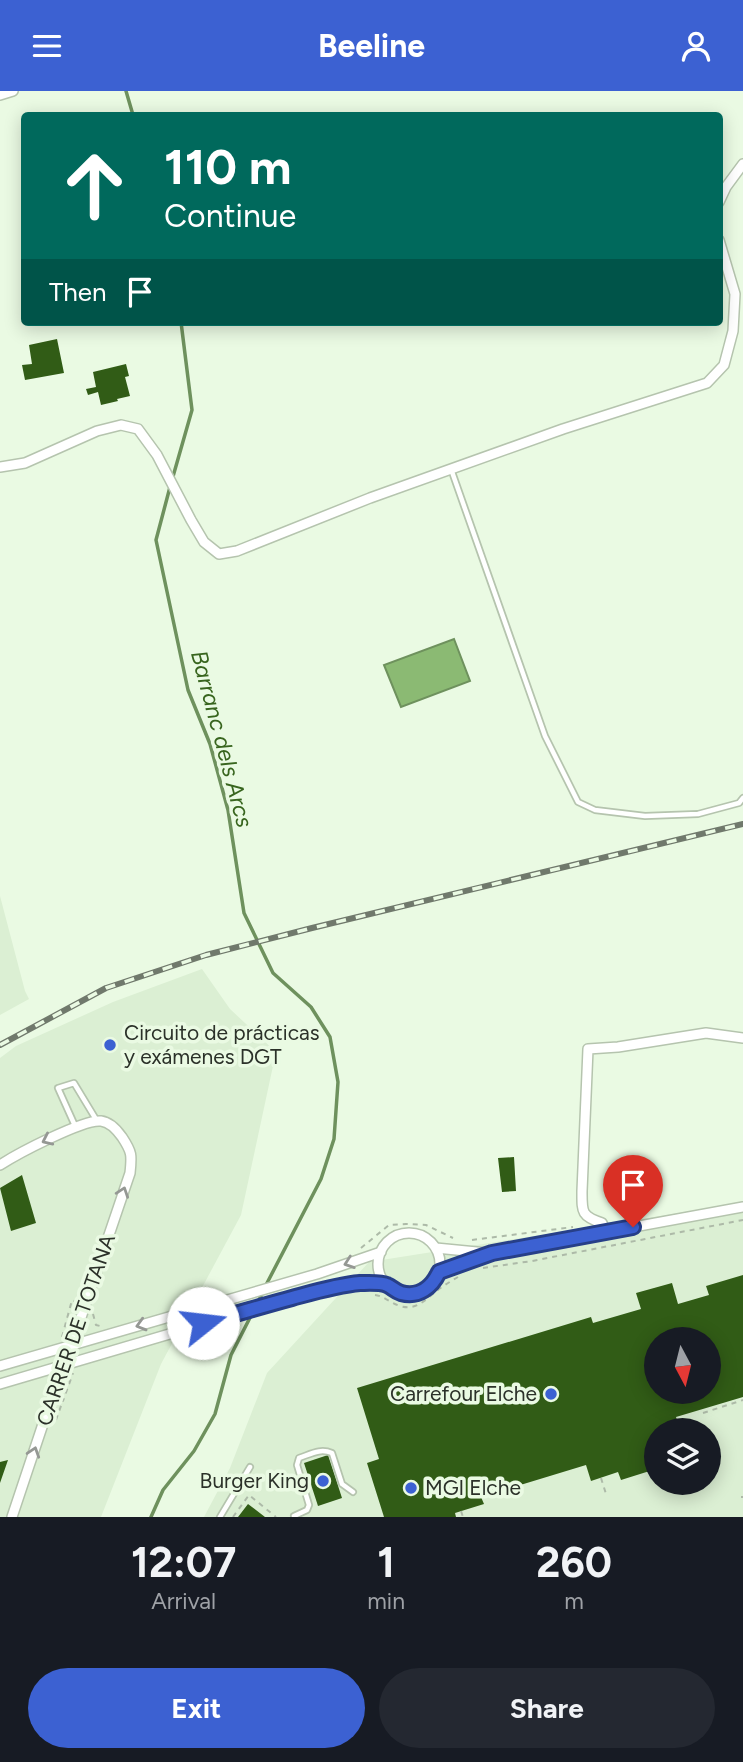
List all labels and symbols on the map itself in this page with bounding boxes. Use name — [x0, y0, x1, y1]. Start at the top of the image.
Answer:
water label: Barranc dels Arcs — [185, 647, 259, 831]
place label: Circuito de prácticas y exámenes DGT — [124, 1020, 320, 1069]
marker: Circuito de prácticas y exámenes DGT — [102, 1037, 118, 1053]
one-way arrow — [42, 1132, 54, 1146]
pin — [603, 1155, 663, 1227]
one-way arrow — [115, 1186, 130, 1198]
street label: CARRER DE TOTANA — [31, 1231, 120, 1429]
one-way arrow — [343, 1255, 356, 1269]
position arrow — [166, 1286, 240, 1360]
one-way arrow — [135, 1316, 147, 1331]
north arrow — [644, 1327, 721, 1403]
place label: Carrefour Elche — [390, 1381, 537, 1406]
marker: Carrefour Elche — [543, 1386, 559, 1402]
one-way arrow — [26, 1447, 40, 1459]
place label: Burger King — [200, 1468, 309, 1493]
marker: Burger King — [315, 1473, 331, 1489]
place label: MGI Elche — [425, 1475, 521, 1500]
marker: MGI Elche — [403, 1480, 419, 1496]

